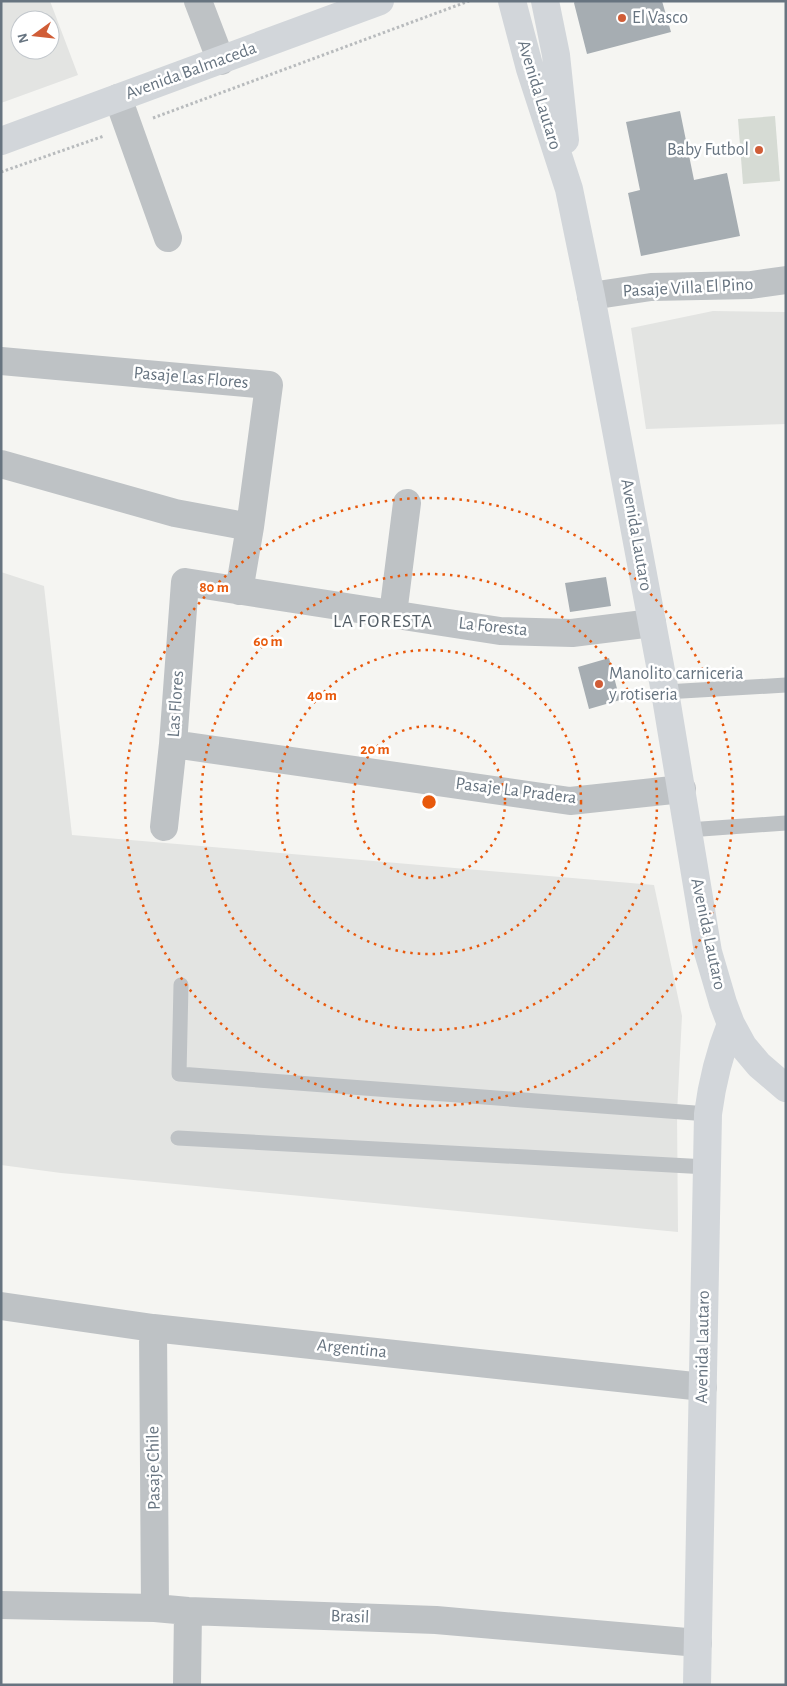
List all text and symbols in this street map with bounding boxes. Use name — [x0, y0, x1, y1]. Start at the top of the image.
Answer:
place label: El Vasco — [632, 9, 688, 27]
north arrow — [10, 10, 60, 60]
marker: El Vasco — [616, 12, 628, 24]
text: N — [15, 32, 31, 45]
street label: Avenida Lautaro — [514, 38, 564, 152]
street label: Avenida Balmaceda — [123, 39, 259, 103]
place label: Baby Futbol — [667, 141, 749, 159]
marker: Baby Futbol — [753, 144, 765, 156]
street label: Pasaje Villa El Pino — [622, 276, 754, 300]
street label: Pasaje Las Flores — [133, 364, 249, 392]
street label: Avenida Lautaro — [617, 478, 655, 593]
text: 80 m — [199, 580, 229, 595]
district label: LA FORESTA — [333, 612, 433, 631]
street label: La Foresta — [458, 614, 528, 640]
text: 60 m — [253, 634, 283, 649]
place label: Manolito carniceria y rotiseria — [608, 665, 743, 704]
street label: Las Flores — [165, 670, 187, 738]
marker: Manolito carniceria y rotiseria — [593, 678, 605, 690]
text: 40 m — [307, 688, 337, 703]
text: 20 m — [360, 742, 390, 757]
street label: Pasaje La Pradera — [455, 775, 577, 807]
centre of rings — [420, 793, 438, 811]
street label: Avenida Lautaro — [687, 877, 729, 992]
street label: Avenida Lautaro — [693, 1290, 713, 1404]
street label: Argentina — [316, 1336, 388, 1362]
street label: Pasaje Chile — [144, 1426, 164, 1510]
street label: Brasil — [330, 1607, 370, 1627]

